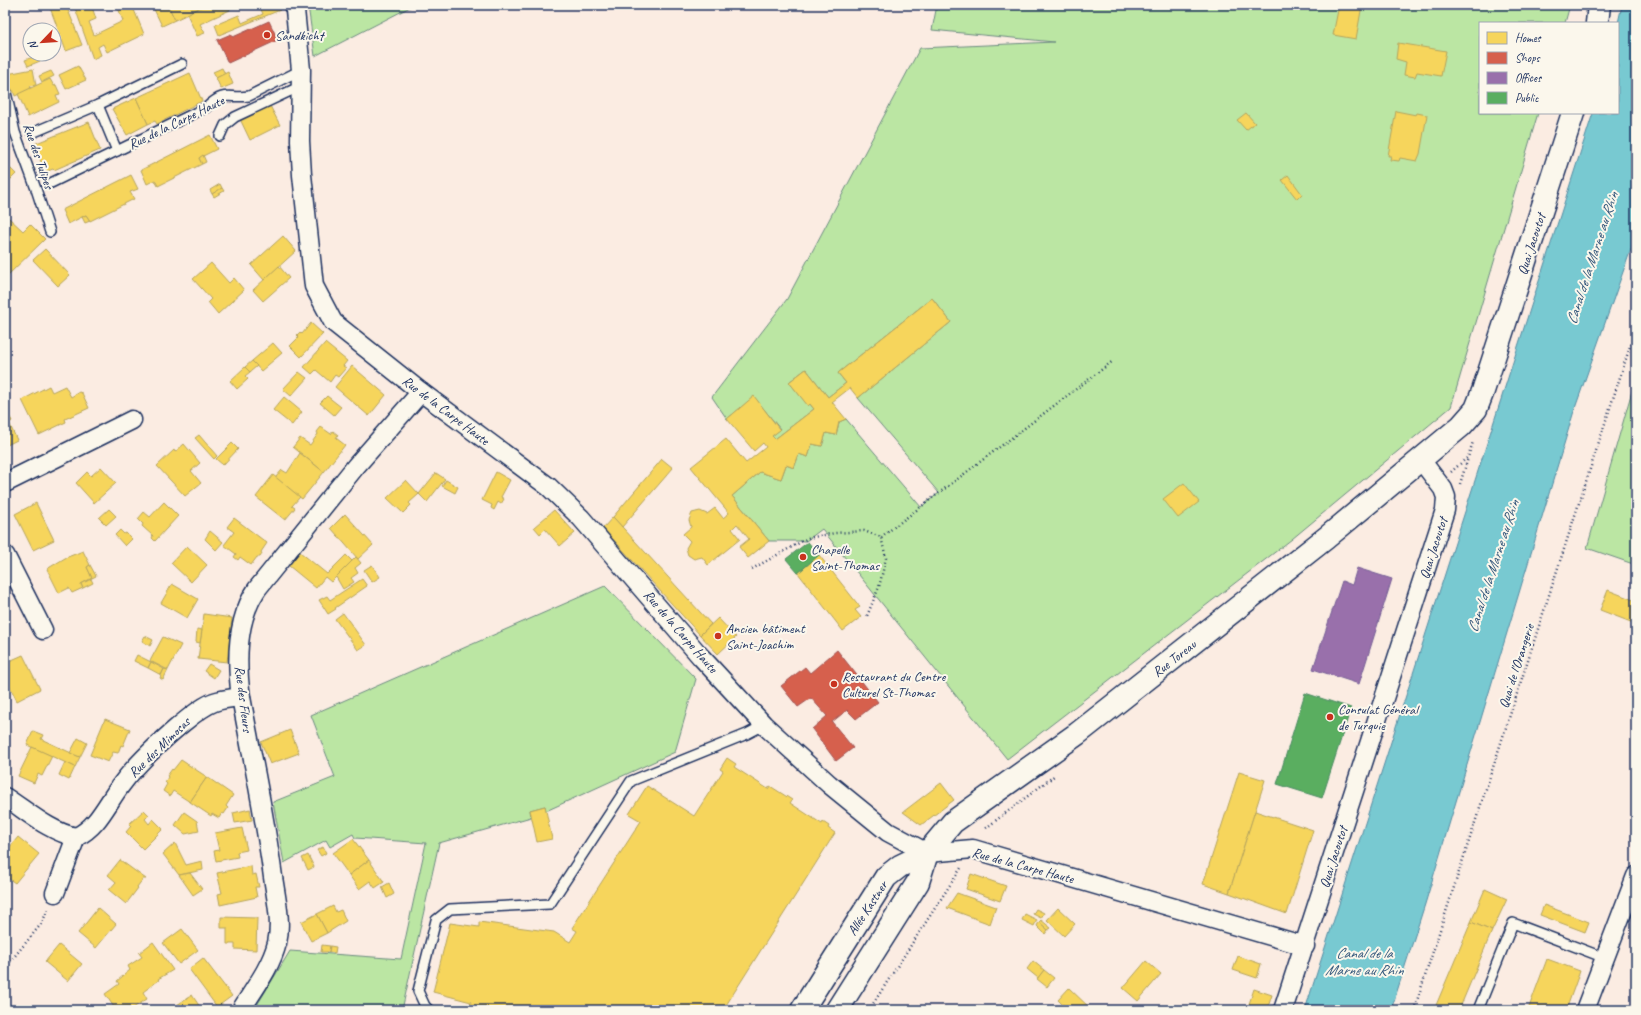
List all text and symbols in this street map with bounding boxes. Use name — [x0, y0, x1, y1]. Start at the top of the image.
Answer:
north arrow — [22, 22, 62, 62]
legend — [1479, 22, 1619, 114]
place label: Sandkicht — [275, 27, 326, 44]
marker: Sandkicht — [262, 30, 272, 40]
text: Homes — [1515, 30, 1542, 46]
text: N — [24, 38, 41, 52]
text: Shops — [1515, 50, 1540, 66]
text: Offices — [1515, 70, 1542, 86]
text: Public — [1515, 90, 1539, 106]
street label: Rue de la Carpe Haute — [126, 91, 228, 153]
street label: Rue des Tulipes — [19, 121, 58, 192]
water label: Canal de la Marne au Rhin — [1562, 189, 1623, 326]
street label: Quai Jacoutot — [1514, 209, 1550, 277]
street label: Rue de la Carpe Haute — [399, 372, 494, 449]
water label: Canal de la Marne au Rhin — [1463, 497, 1524, 634]
street label: Quai Jacoutot — [1416, 513, 1452, 581]
place label: Chapelle Saint-Thomas — [811, 541, 880, 574]
marker: Chapelle Saint-Thomas — [798, 552, 808, 562]
street label: Rue de la Carpe Haute — [640, 586, 722, 677]
place label: Ancien bâtiment Saint-Joachim — [726, 620, 806, 653]
street label: Quai de l'Orangerie — [1495, 621, 1538, 710]
marker: Ancien bâtiment Saint-Joachim — [713, 631, 723, 641]
street label: Rue Toreau — [1149, 636, 1200, 681]
street label: Rue des Fleurs — [231, 665, 256, 734]
place label: Restaurant du Centre Culturel St-Thomas — [842, 668, 947, 701]
marker: Restaurant du Centre Culturel St-Thomas — [829, 679, 839, 689]
place label: Consulat Général de Turquie — [1338, 701, 1420, 734]
marker: Consulat Général de Turquie — [1325, 712, 1335, 722]
street label: Rue des Mimosas — [125, 713, 195, 781]
street label: Quai Jacoutot — [1316, 822, 1352, 890]
street label: Rue de la Carpe Haute — [970, 844, 1077, 888]
street label: Allée Kastner — [843, 876, 892, 939]
water label: Canal de la Marne au Rhin — [1325, 944, 1404, 980]

